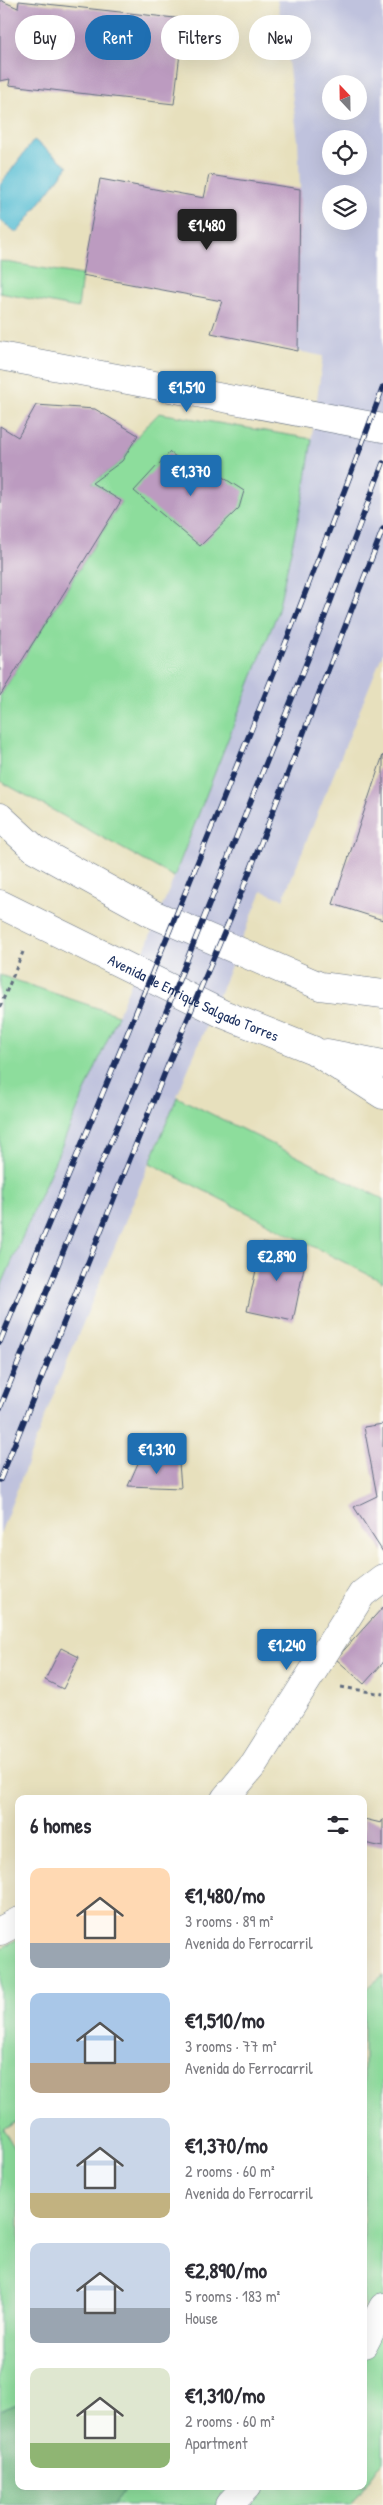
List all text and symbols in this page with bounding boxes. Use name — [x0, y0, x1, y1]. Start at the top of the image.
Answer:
chip: Buy — [15, 15, 75, 60]
chip: Rent — [85, 15, 151, 60]
chip: Filters — [161, 15, 239, 60]
chip: New — [249, 15, 311, 60]
north arrow — [322, 75, 368, 120]
map controls — [322, 75, 367, 230]
button: locate — [322, 130, 367, 175]
button: layers — [322, 185, 367, 230]
pin: €1,480 — [166, 208, 248, 251]
text: €1,480 — [189, 214, 225, 236]
pin: €1,510 — [146, 370, 228, 413]
text: €1,510 — [169, 376, 205, 398]
pin: €1,370 — [150, 454, 232, 497]
text: €1,370 — [172, 460, 211, 482]
street label: Avenida de Enrique Salgado Torres — [105, 949, 282, 1046]
pin: €2,890 — [236, 1240, 318, 1282]
text: €2,890 — [258, 1245, 296, 1267]
pin: €1,310 — [116, 1432, 198, 1475]
text: €1,310 — [139, 1438, 175, 1460]
pin: €1,240 — [246, 1628, 328, 1671]
text: €1,240 — [268, 1634, 306, 1656]
text: 6 homes — [30, 1811, 91, 1840]
icon: filters — [324, 1811, 352, 1839]
text: €1,480/mo — [185, 1881, 265, 1910]
icon: home — [70, 1888, 130, 1948]
text: 3 rooms · 89 m² — [185, 1910, 274, 1932]
text: Avenida do Ferrocarril — [185, 1932, 313, 1954]
text: €1,510/mo — [185, 2006, 265, 2035]
icon: home — [70, 2013, 130, 2073]
text: 3 rooms · 77 m² — [185, 2035, 277, 2057]
text: Avenida do Ferrocarril — [185, 2057, 313, 2079]
text: €1,370/mo — [185, 2131, 268, 2160]
icon: home — [70, 2138, 130, 2198]
text: 2 rooms · 60 m² — [185, 2160, 275, 2182]
text: Avenida do Ferrocarril — [185, 2182, 313, 2204]
text: €2,890/mo — [185, 2256, 267, 2285]
icon: home — [70, 2263, 130, 2323]
text: 5 rooms · 183 m² — [185, 2285, 280, 2307]
text: House — [185, 2307, 218, 2329]
text: €1,310/mo — [185, 2381, 265, 2410]
icon: home — [70, 2388, 130, 2448]
text: 2 rooms · 60 m² — [185, 2410, 275, 2432]
text: Apartment — [185, 2432, 248, 2454]

